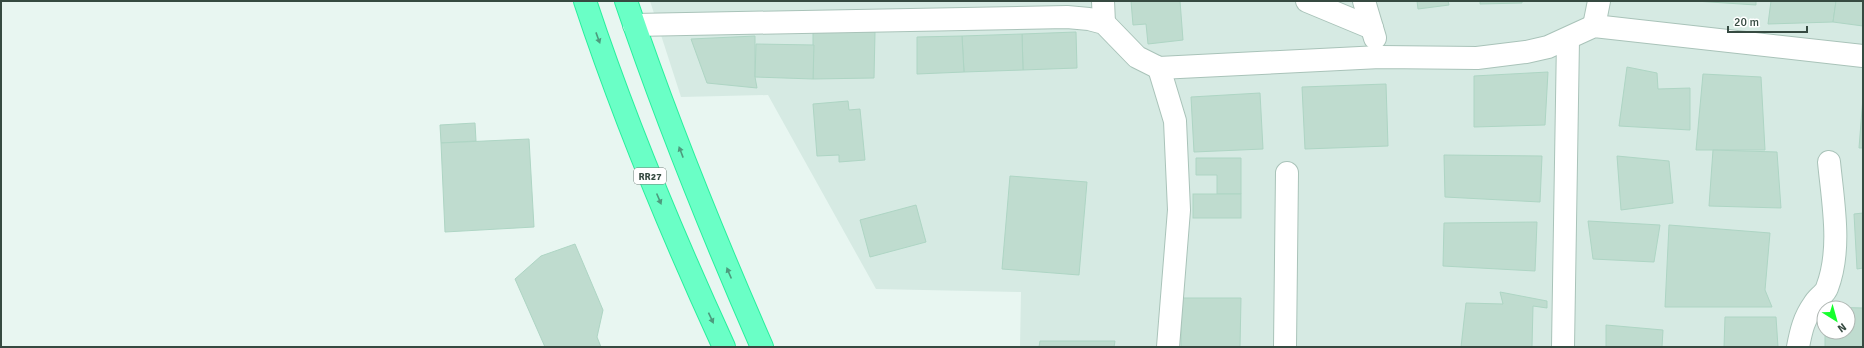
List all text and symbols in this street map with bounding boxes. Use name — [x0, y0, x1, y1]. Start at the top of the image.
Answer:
scale bar — [1728, 8, 1807, 34]
text: 20 m — [1734, 15, 1759, 30]
one-way arrow — [595, 32, 601, 44]
one-way arrow — [677, 146, 683, 158]
road number: RR27 — [634, 168, 666, 184]
one-way arrow — [656, 193, 662, 204]
one-way arrow — [726, 266, 732, 278]
north arrow — [1816, 300, 1856, 340]
one-way arrow — [708, 312, 714, 323]
text: N — [1835, 320, 1849, 335]

